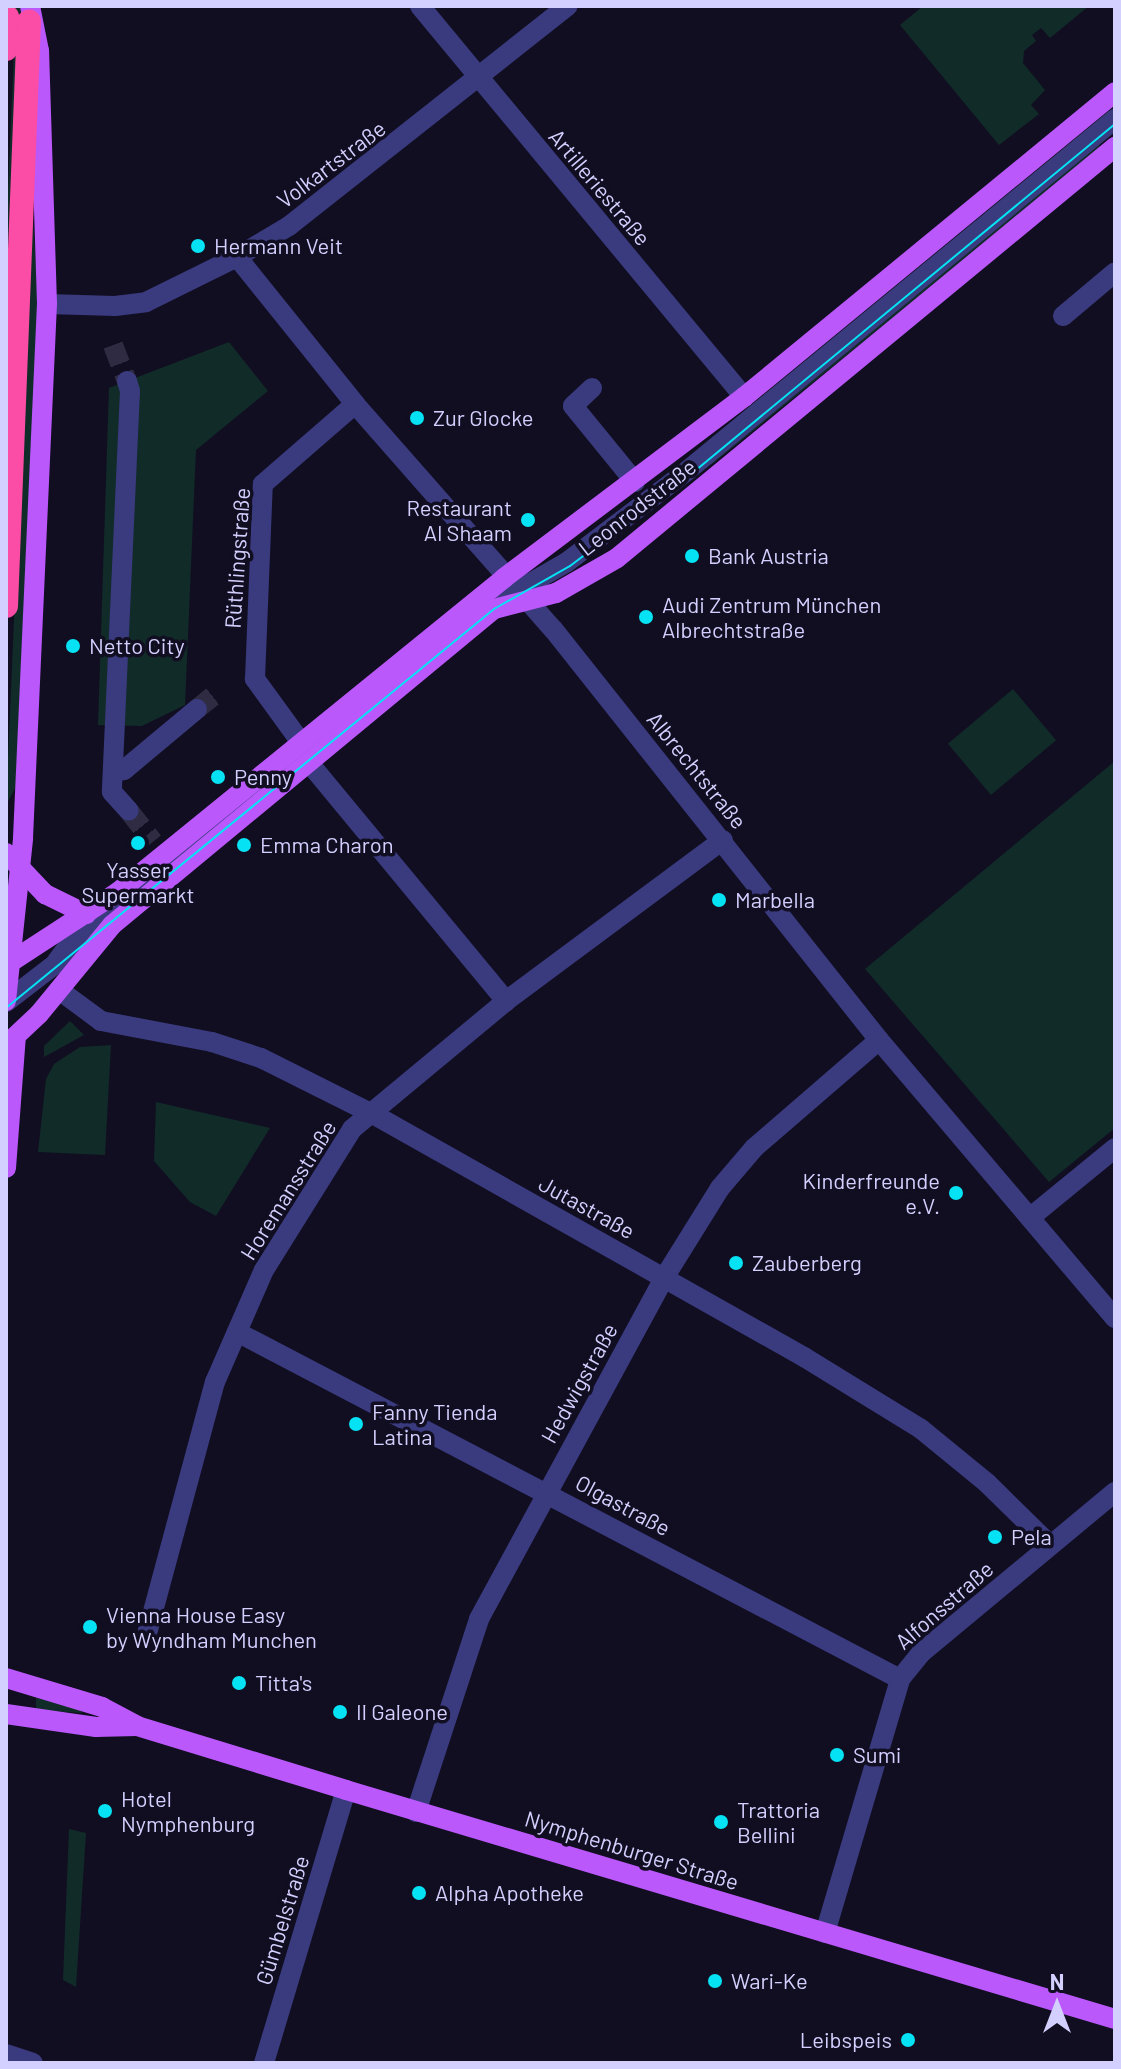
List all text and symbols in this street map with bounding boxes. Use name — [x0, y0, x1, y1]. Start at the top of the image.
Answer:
street label: Volkartstraße — [272, 115, 390, 213]
street label: Artilleriestraße — [544, 123, 656, 251]
place label: Hermann Veit — [214, 233, 343, 259]
marker: Hermann Veit — [189, 237, 207, 255]
place label: Zur Glocke — [433, 405, 534, 431]
marker: Zur Glocke — [408, 409, 426, 427]
street label: Leonrodstraße — [573, 453, 701, 561]
street label: Rüthlingstraße — [219, 487, 255, 629]
place label: Restaurant Al Shaam — [406, 494, 512, 546]
marker: Restaurant Al Shaam — [519, 511, 537, 529]
place label: Bank Austria — [708, 543, 829, 569]
marker: Bank Austria — [683, 547, 701, 565]
place label: Audi Zentrum München Albrechtstraße — [662, 591, 881, 642]
marker: Audi Zentrum München Albrechtstraße — [637, 608, 655, 626]
place label: Netto City — [89, 633, 185, 659]
marker: Netto City — [64, 637, 82, 655]
street label: Albrechtstraße — [642, 706, 752, 834]
place label: Penny — [234, 764, 292, 790]
marker: Penny — [209, 768, 227, 786]
place label: Emma Charon — [260, 832, 394, 858]
marker: Yasser Supermarkt — [129, 834, 147, 852]
marker: Emma Charon — [235, 836, 253, 854]
place label: Yasser Supermarkt — [82, 856, 194, 908]
place label: Marbella — [735, 887, 815, 913]
marker: Marbella — [710, 891, 728, 909]
street label: Horemansstraße — [235, 1115, 341, 1265]
place label: Kinderfreunde e.V. — [803, 1167, 940, 1218]
street label: Jutastraße — [534, 1170, 640, 1244]
marker: Kinderfreunde e.V. — [947, 1184, 965, 1202]
place label: Zauberberg — [752, 1250, 862, 1276]
marker: Zauberberg — [727, 1254, 745, 1272]
street label: Hedwigstraße — [535, 1318, 623, 1448]
place label: Fanny Tienda Latina — [372, 1398, 498, 1450]
marker: Fanny Tienda Latina — [347, 1415, 365, 1433]
street label: Olgastraße — [571, 1469, 675, 1541]
place label: Pela — [1011, 1524, 1052, 1550]
marker: Pela — [986, 1528, 1004, 1546]
street label: Alfonsstraße — [890, 1555, 998, 1655]
place label: Vienna House Easy by Wyndham Munchen — [106, 1601, 317, 1652]
marker: Vienna House Easy by Wyndham Munchen — [81, 1618, 99, 1636]
place label: Titta's — [255, 1670, 312, 1696]
marker: Titta's — [230, 1674, 248, 1692]
place label: Il Galeone — [356, 1699, 448, 1725]
marker: Il Galeone — [331, 1703, 349, 1721]
place label: Sumi — [853, 1742, 901, 1768]
marker: Sumi — [828, 1746, 846, 1764]
place label: Hotel Nymphenburg — [121, 1785, 255, 1836]
place label: Trattoria Bellini — [737, 1796, 820, 1848]
marker: Hotel Nymphenburg — [96, 1802, 114, 1820]
street label: Nymphenburger Straße — [522, 1805, 742, 1895]
marker: Trattoria Bellini — [712, 1813, 730, 1831]
street label: Gümbelstraße — [250, 1852, 314, 1988]
place label: Alpha Apotheke — [435, 1880, 584, 1906]
marker: Alpha Apotheke — [410, 1884, 428, 1902]
north arrow — [1017, 1965, 1097, 2045]
place label: Wari-Ke — [731, 1968, 808, 1994]
text: N — [1050, 1968, 1064, 1994]
marker: Wari-Ke — [706, 1972, 724, 1990]
place label: Leibspeis — [800, 2027, 892, 2053]
marker: Leibspeis — [899, 2031, 917, 2049]

